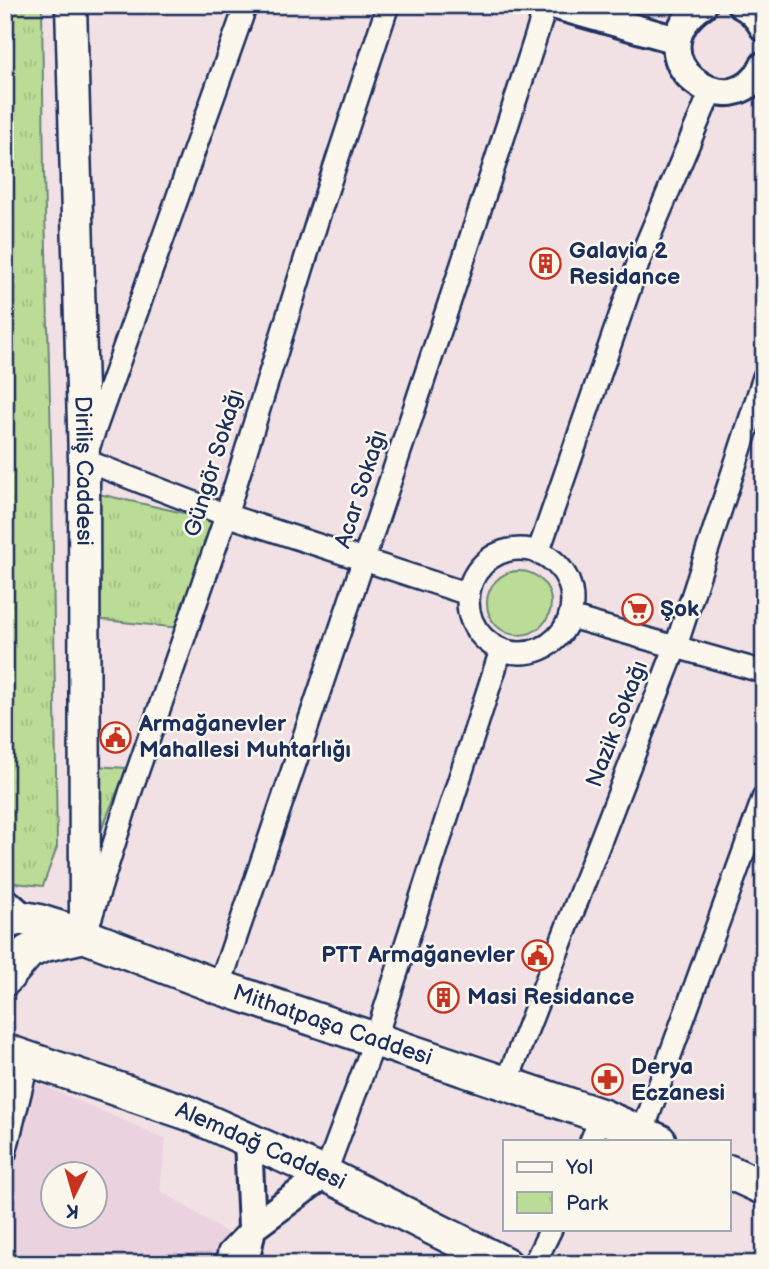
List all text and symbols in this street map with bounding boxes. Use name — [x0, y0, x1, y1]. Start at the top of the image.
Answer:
place label: Galavia 2 Residance — [569, 237, 680, 291]
building icon: Galavia 2 Residance — [529, 247, 563, 281]
street label: Güngör Sokağı — [178, 386, 250, 540]
street label: Diriliş Caddesi — [68, 395, 98, 546]
street label: Acar Sokağı — [329, 426, 393, 552]
supermarket icon: Şok — [620, 592, 654, 626]
place label: Şok — [660, 595, 699, 623]
street label: Nazik Sokağı — [580, 657, 654, 791]
place label: Armağanevler Mahallesi Muhtarlığı — [138, 710, 351, 764]
public building icon: Armağanevler Mahallesi Muhtarlığı — [99, 720, 133, 754]
public building icon: PTT Armağanevler — [521, 938, 555, 972]
place label: PTT Armağanevler — [321, 941, 516, 969]
street label: Mithatpaşa Caddesi — [229, 979, 436, 1072]
building icon: Masi Residance — [427, 980, 461, 1014]
place label: Masi Residance — [467, 983, 634, 1011]
place label: Derya Eczanesi — [631, 1053, 725, 1107]
pharmacy icon: Derya Eczanesi — [591, 1063, 625, 1097]
street label: Alemdağ Caddesi — [172, 1096, 351, 1196]
legend — [503, 1140, 730, 1230]
text: Yol — [565, 1155, 593, 1180]
north arrow — [38, 1160, 108, 1230]
text: Park — [566, 1191, 609, 1216]
text: K — [65, 1198, 80, 1222]

